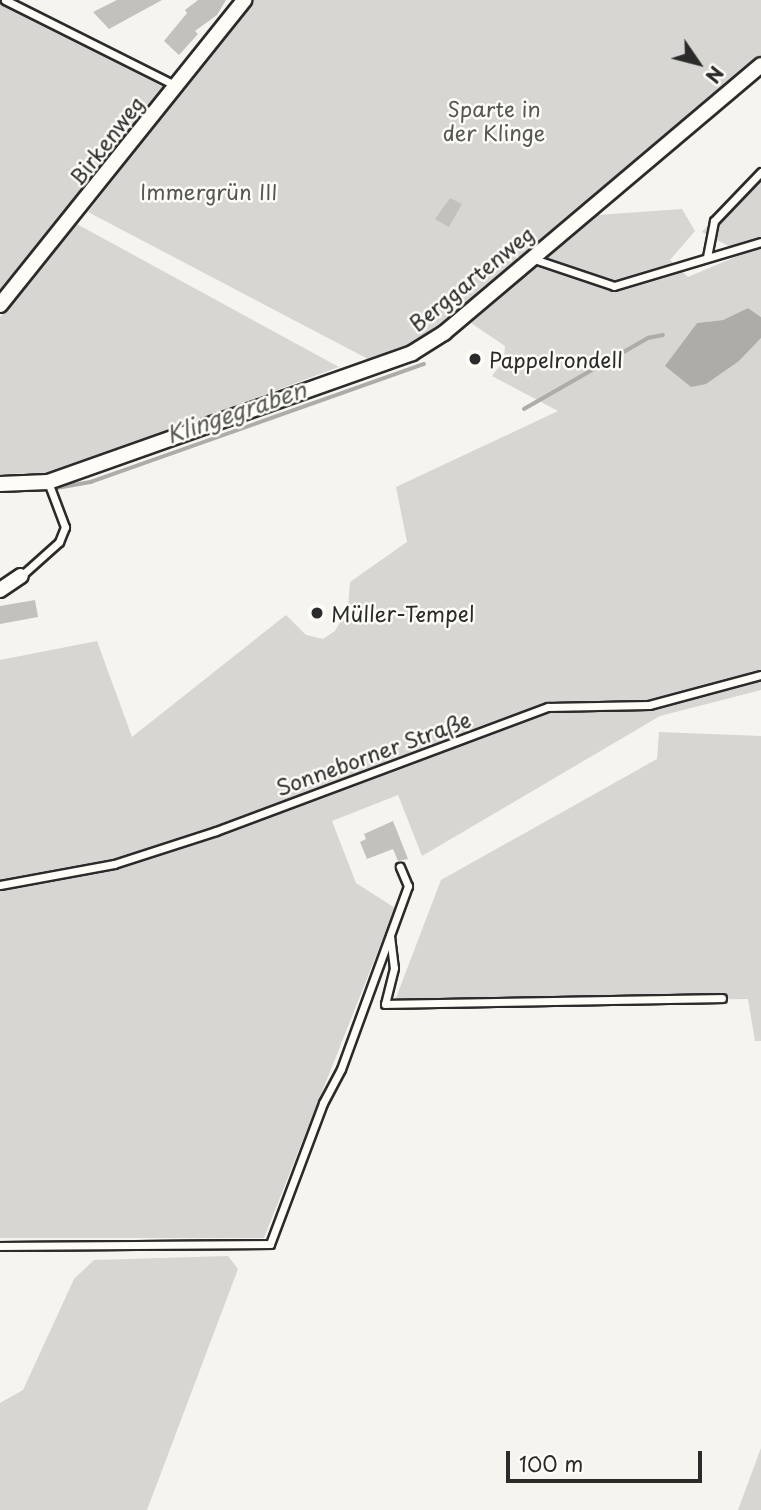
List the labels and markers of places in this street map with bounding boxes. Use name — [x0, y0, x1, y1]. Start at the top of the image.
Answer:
place label: Pappelrondell — [489, 346, 623, 372]
marker: Pappelrondell — [467, 351, 483, 367]
place label: Müller-Tempel — [331, 600, 474, 626]
marker: Müller-Tempel — [309, 605, 325, 621]

